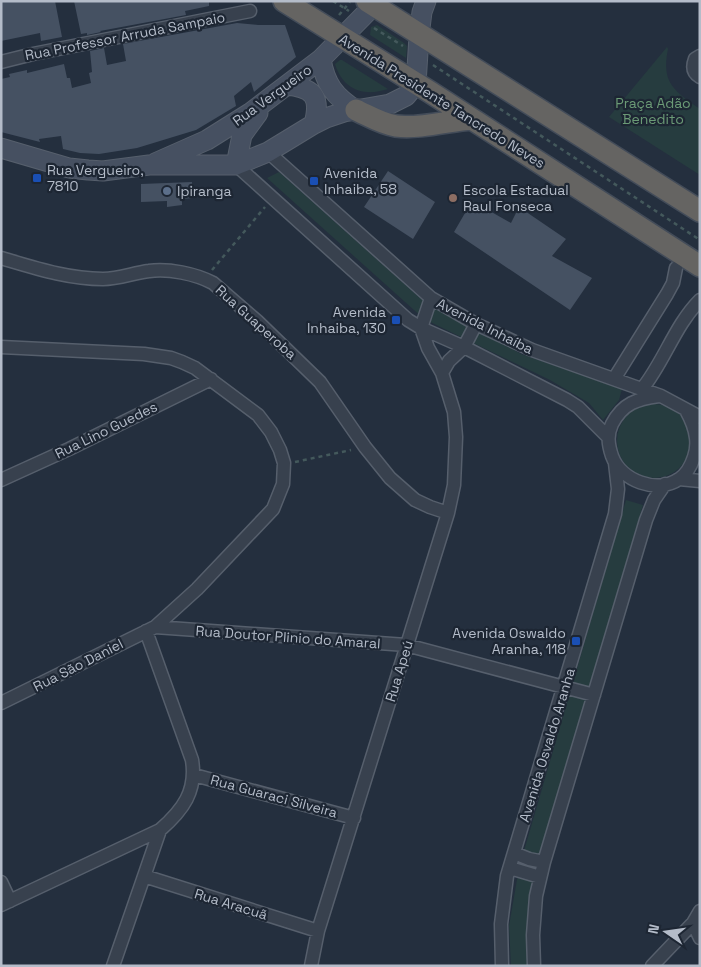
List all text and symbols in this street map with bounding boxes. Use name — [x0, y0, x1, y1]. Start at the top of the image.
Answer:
street label: Rua Professor Arruda Sampaio — [23, 8, 227, 64]
street label: Avenida Presidente Tancredo Neves — [336, 30, 548, 172]
street label: Rua Vergueiro — [229, 60, 315, 130]
park label: Praça Adão Benedito — [615, 94, 691, 128]
place label: Rua Vergueiro, 7810 — [47, 161, 144, 195]
place label: Avenida Inhaiba, 58 — [324, 164, 397, 198]
marker: Rua Vergueiro, 7810 — [31, 172, 43, 184]
marker: Avenida Inhaiba, 58 — [308, 175, 320, 187]
place label: Escola Estadual Raul Fonseca — [463, 181, 569, 215]
place label: Ipiranga — [177, 182, 232, 200]
marker: Ipiranga — [161, 185, 173, 197]
marker: Escola Estadual Raul Fonseca — [447, 192, 459, 204]
street label: Rua Guaperoba — [212, 281, 300, 363]
street label: Avenida Inhaíba — [434, 294, 536, 358]
place label: Avenida Inhaiba, 130 — [307, 303, 386, 337]
marker: Avenida Inhaiba, 130 — [390, 314, 402, 326]
street label: Rua Lino Guedes — [52, 397, 160, 463]
street label: Rua Doutor Plinio do Amaral — [195, 622, 381, 652]
place label: Avenida Oswaldo Aranha, 118 — [452, 624, 566, 658]
street label: Rua São Daniel — [30, 635, 126, 695]
marker: Avenida Oswaldo Aranha, 118 — [570, 635, 582, 647]
street label: Rua Apeú — [381, 638, 417, 704]
street label: Avenida Osvaldo Aranha — [515, 666, 579, 824]
street label: Rua Guaraci Silveira — [209, 770, 339, 822]
street label: Rua Aracuã — [192, 884, 270, 924]
north arrow — [641, 907, 691, 957]
text: N — [644, 922, 663, 936]

